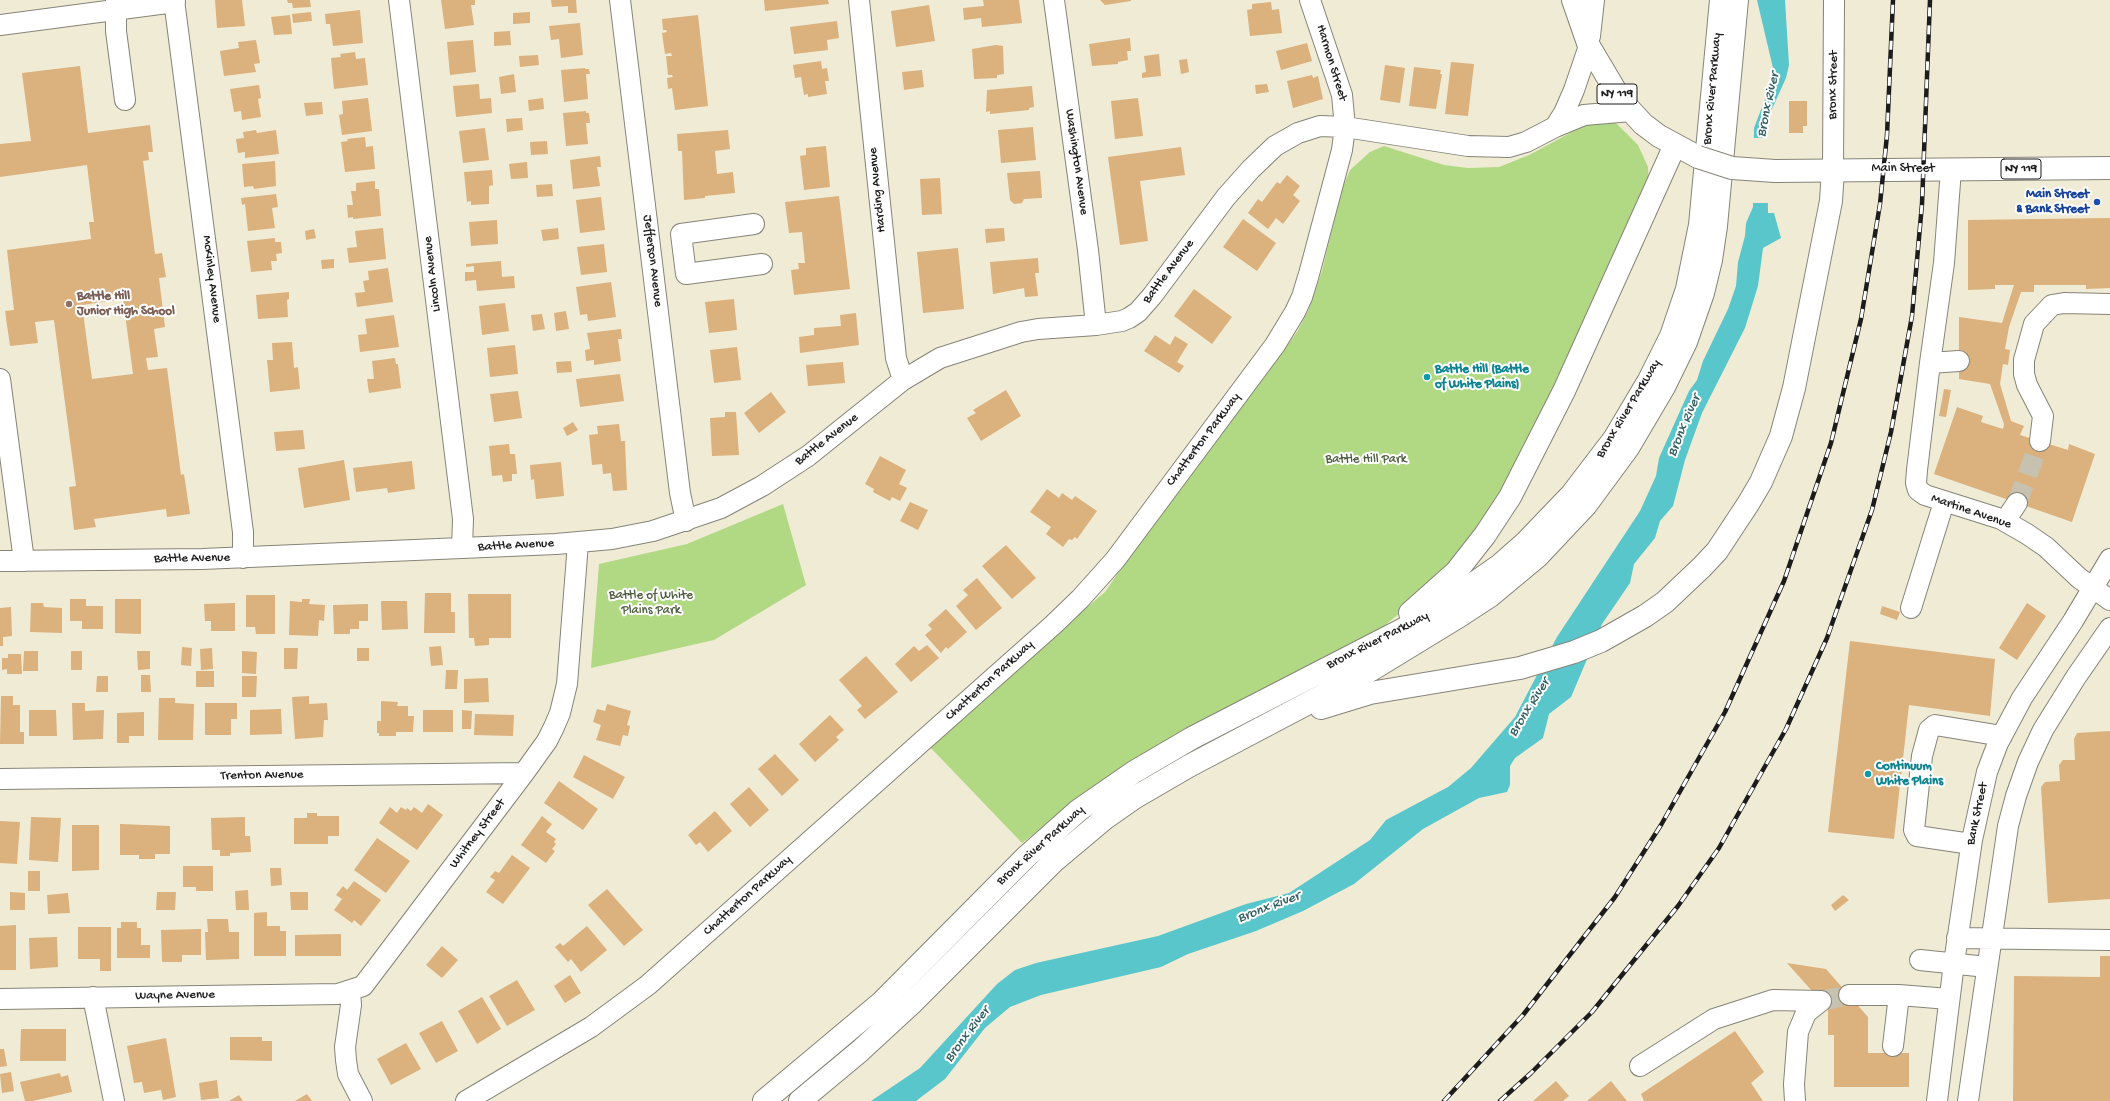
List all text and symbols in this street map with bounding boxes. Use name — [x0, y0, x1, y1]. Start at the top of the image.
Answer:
street label: Harmon Street — [1312, 23, 1350, 103]
street label: Bronx River Parkway — [1700, 32, 1726, 146]
street label: Bronx Street — [1826, 50, 1842, 120]
water label: Bronx River — [1754, 71, 1784, 139]
road number: NY 119 — [1597, 84, 1637, 104]
street label: Washington Avenue — [1061, 108, 1091, 216]
street label: Harding Avenue — [866, 147, 890, 233]
road number: NY 119 — [2001, 159, 2041, 179]
street label: Main Street — [1872, 161, 1934, 177]
place label: Main Street & Bank Street — [2016, 187, 2089, 218]
marker: Main Street & Bank Street — [2092, 197, 2102, 207]
street label: Jefferson Avenue — [639, 214, 665, 308]
street label: McKinley Avenue — [198, 235, 224, 323]
street label: Lincoln Avenue — [421, 235, 445, 313]
street label: Battle Avenue — [1140, 237, 1198, 307]
place label: Battle Hill Junior High School — [77, 289, 175, 320]
marker: Battle Hill Junior High School — [64, 299, 74, 309]
street label: Bronx River Parkway — [1593, 357, 1665, 461]
place label: Battle Hill (Battle of White Plains) — [1435, 362, 1529, 393]
marker: Battle Hill (Battle of White Plains) — [1422, 372, 1432, 382]
street label: Chatterton Parkway — [1164, 390, 1244, 490]
water label: Bronx River — [1664, 393, 1706, 459]
street label: Battle Avenue — [792, 410, 862, 470]
park label: Battle Hill Park — [1326, 452, 1406, 468]
street label: Martine Avenue — [1929, 491, 2013, 533]
street label: Battle Avenue — [478, 536, 554, 556]
street label: Battle Avenue — [154, 551, 230, 567]
park label: Battle of White Plains Park — [609, 588, 693, 619]
street label: Bronx River Parkway — [1324, 609, 1432, 673]
street label: Chatterton Parkway — [943, 637, 1037, 725]
water label: Bronx River — [1506, 676, 1554, 740]
place label: Continuum White Plains — [1876, 759, 1943, 790]
street label: Trenton Avenue — [220, 767, 304, 785]
marker: Continuum White Plains — [1863, 769, 1873, 779]
street label: Bank Street — [1964, 781, 1992, 847]
street label: Whitney Street — [447, 796, 509, 872]
street label: Bronx River Parkway — [994, 803, 1088, 889]
street label: Chatterton Parkway — [701, 852, 795, 940]
water label: Bronx River — [1235, 888, 1303, 928]
street label: Wayne Avenue — [135, 988, 215, 1004]
water label: Bronx River — [942, 1004, 994, 1066]

